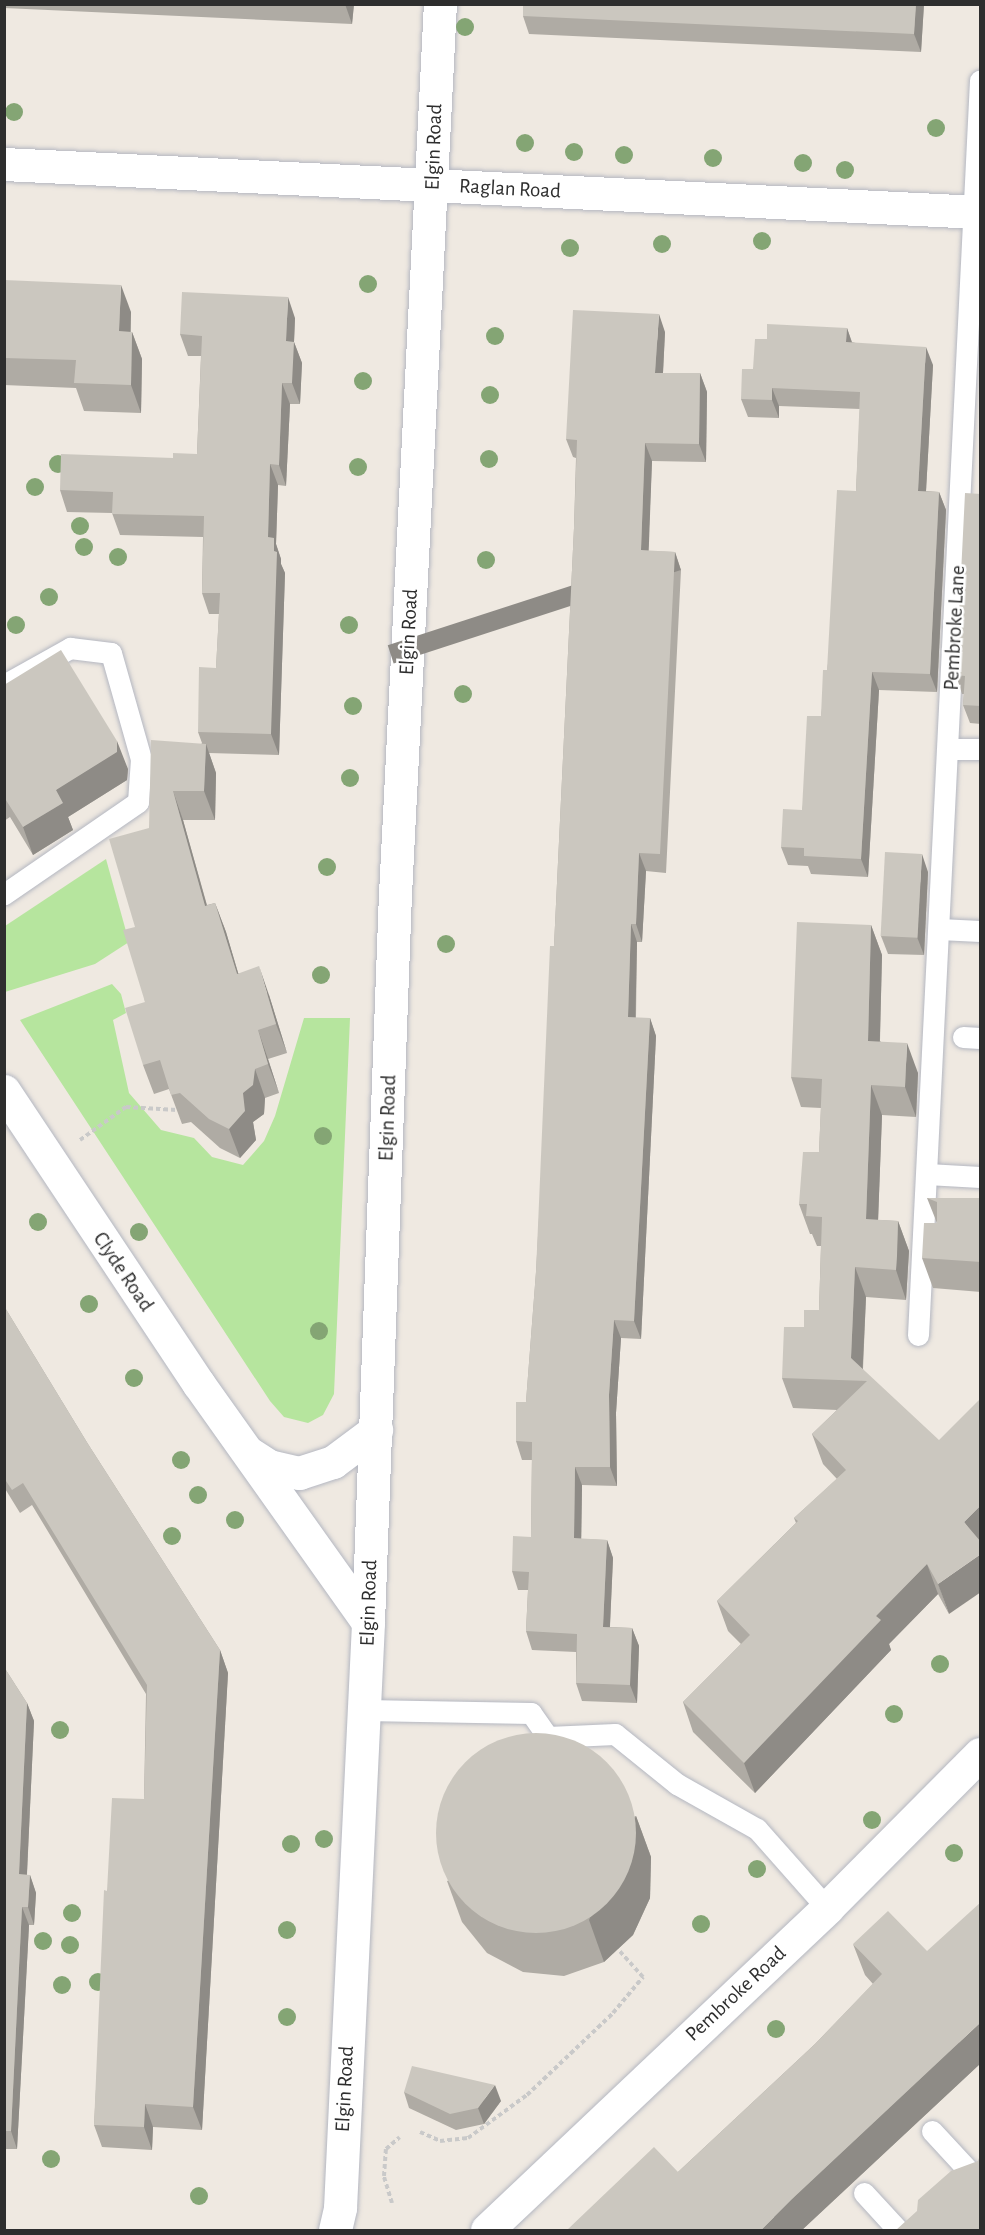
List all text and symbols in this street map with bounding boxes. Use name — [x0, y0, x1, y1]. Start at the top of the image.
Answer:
street label: Elgin Road — [420, 103, 448, 191]
street label: Raglan Road — [458, 174, 562, 204]
street label: Pembroke Lane — [939, 565, 971, 691]
street label: Elgin Road — [394, 588, 424, 676]
street label: Elgin Road — [374, 1074, 402, 1162]
street label: Clyde Road — [87, 1227, 159, 1317]
street label: Elgin Road — [355, 1559, 383, 1647]
street label: Pembroke Road — [680, 1941, 792, 2047]
street label: Elgin Road — [330, 2045, 360, 2133]

